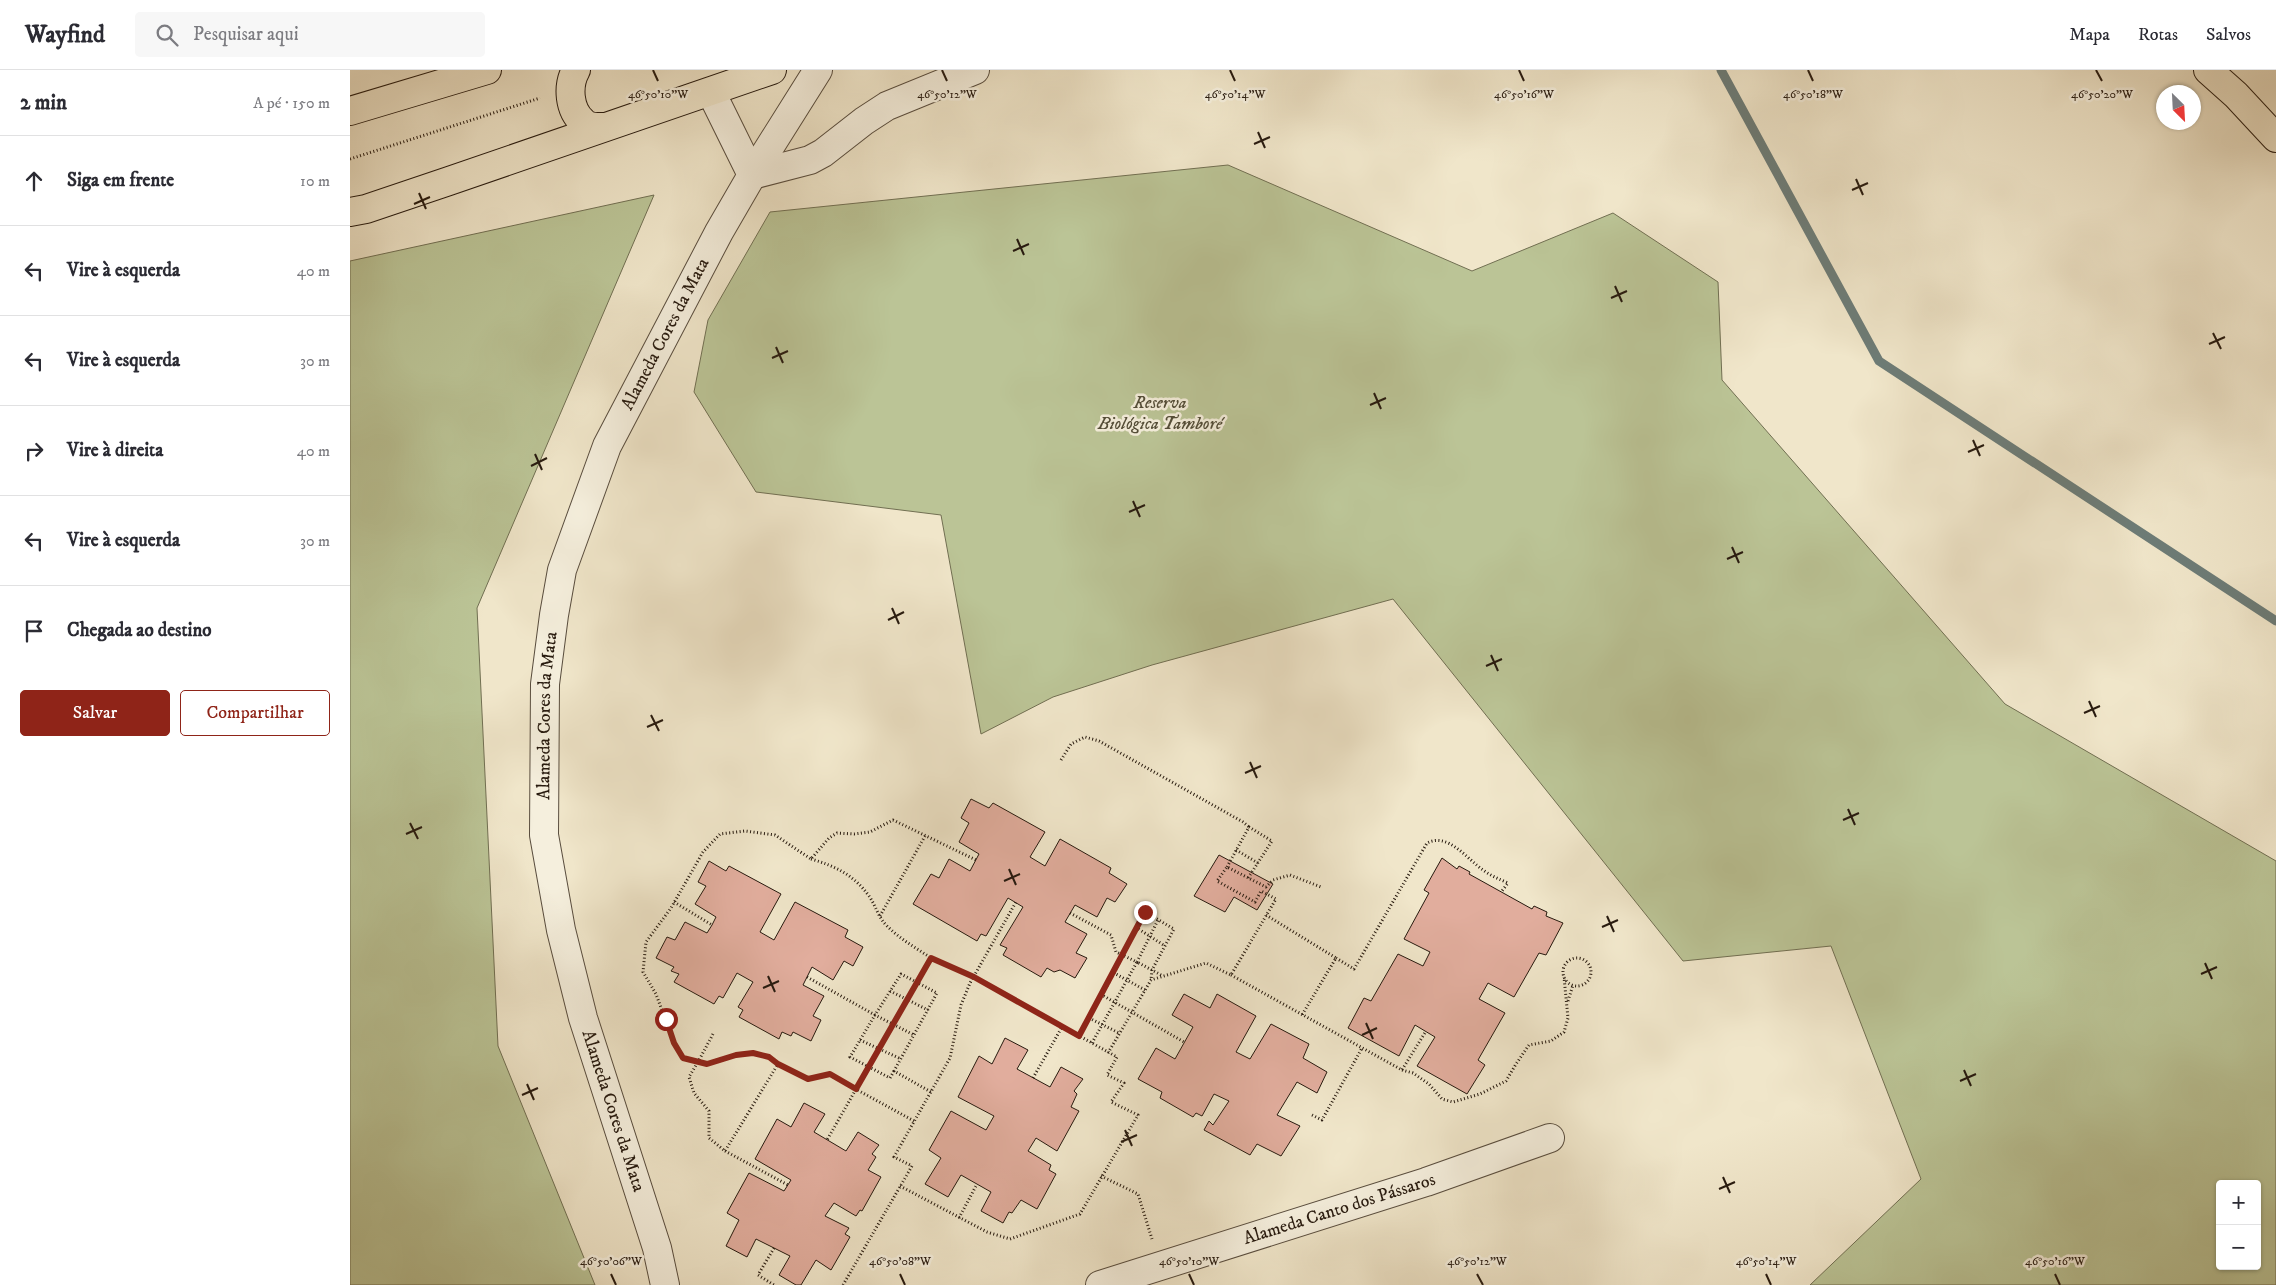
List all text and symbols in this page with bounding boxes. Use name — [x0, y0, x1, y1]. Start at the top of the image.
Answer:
search box — [135, 12, 485, 57]
text: Wayfind — [25, 20, 105, 50]
icon: search — [153, 21, 181, 49]
text: Pesquisar aqui — [193, 23, 299, 46]
text: Mapa — [2069, 24, 2110, 46]
text: Rotas — [2138, 24, 2178, 46]
text: Salvos — [2206, 24, 2251, 46]
north arrow — [2156, 85, 2201, 130]
text: 46°50'10"W — [628, 87, 689, 102]
text: 46°50'12"W — [917, 87, 978, 102]
text: 46°50'14"W — [1205, 87, 1266, 102]
text: 46°50'16"W — [1494, 87, 1555, 102]
text: 46°50'18"W — [1783, 87, 1844, 102]
text: 46°50'20"W — [2071, 87, 2134, 102]
text: 2 min — [20, 90, 67, 116]
text: A pé · 150 m — [253, 93, 330, 113]
icon: ahead — [20, 167, 48, 195]
text: Siga em frente — [67, 169, 174, 192]
text: 10 m — [300, 171, 330, 191]
street label: Alameda Cores da Mata — [617, 254, 714, 414]
icon: left — [20, 257, 48, 285]
text: Vire à esquerda — [67, 259, 180, 282]
text: 40 m — [297, 261, 330, 281]
icon: left — [20, 347, 48, 375]
text: Vire à esquerda — [67, 349, 180, 372]
text: 30 m — [300, 351, 330, 371]
park label: Reserva Biológica Tamboré — [1097, 392, 1225, 435]
icon: right — [20, 437, 48, 465]
text: Vire à direita — [67, 439, 163, 462]
text: 40 m — [297, 441, 330, 461]
icon: left — [20, 527, 48, 555]
text: Vire à esquerda — [67, 529, 180, 552]
text: 30 m — [300, 531, 330, 551]
icon: arrive — [20, 617, 48, 645]
text: Chegada ao destino — [67, 619, 212, 642]
street label: Alameda Cores da Mata — [533, 630, 563, 800]
button: Salvar — [20, 690, 170, 736]
button: Compartilhar — [180, 690, 330, 736]
route end — [1134, 901, 1157, 924]
route start — [655, 1008, 678, 1031]
street label: Alameda Cores da Mata — [576, 1027, 650, 1195]
street label: Alameda Canto dos Pássaros — [1241, 1169, 1438, 1250]
map controls — [2216, 1180, 2261, 1270]
button: + — [2216, 1180, 2261, 1225]
button: − — [2216, 1225, 2261, 1270]
text: 46°50'06"W — [580, 1254, 643, 1269]
text: 46°50'08"W — [869, 1254, 932, 1269]
text: 46°50'10"W — [1159, 1254, 1220, 1269]
text: 46°50'12"W — [1447, 1254, 1508, 1269]
text: 46°50'14"W — [1736, 1254, 1797, 1269]
text: 46°50'16"W — [2025, 1254, 2086, 1269]

